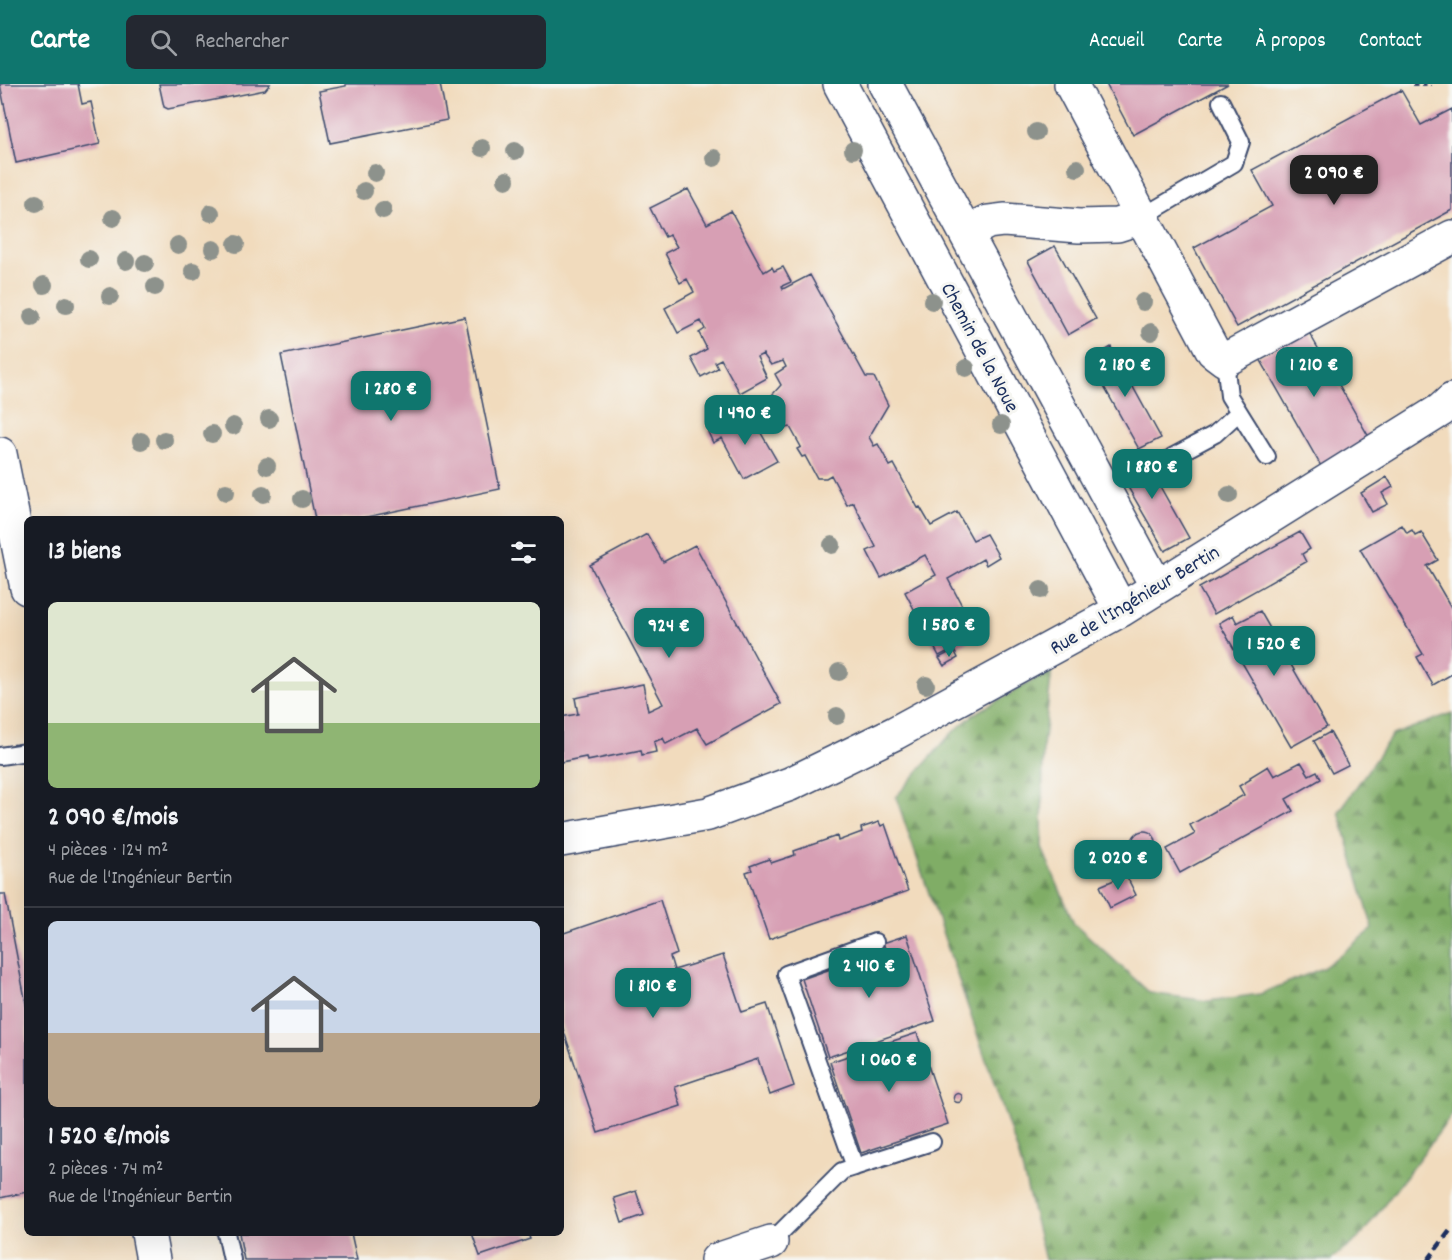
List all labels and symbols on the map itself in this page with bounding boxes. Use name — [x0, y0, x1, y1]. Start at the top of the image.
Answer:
pin: 2 090 € — [1279, 155, 1389, 206]
street label: Chemin de la Noue — [931, 278, 1025, 419]
pin: 2 180 € — [1070, 347, 1180, 398]
pin: 1 210 € — [1259, 347, 1369, 398]
pin: 1 280 € — [336, 371, 446, 422]
pin: 1 490 € — [690, 395, 800, 446]
pin: 1 880 € — [1097, 449, 1207, 500]
street label: Rue de l'Ingénieur Bertin — [1045, 539, 1226, 664]
pin: 1 580 € — [894, 607, 1004, 658]
pin: 924 € — [627, 608, 711, 659]
pin: 1 520 € — [1219, 626, 1329, 677]
pin: 2 020 € — [1063, 840, 1173, 891]
pin: 2 410 € — [814, 948, 924, 999]
pin: 1 810 € — [598, 968, 708, 1019]
pin: 1 060 € — [834, 1042, 944, 1093]

